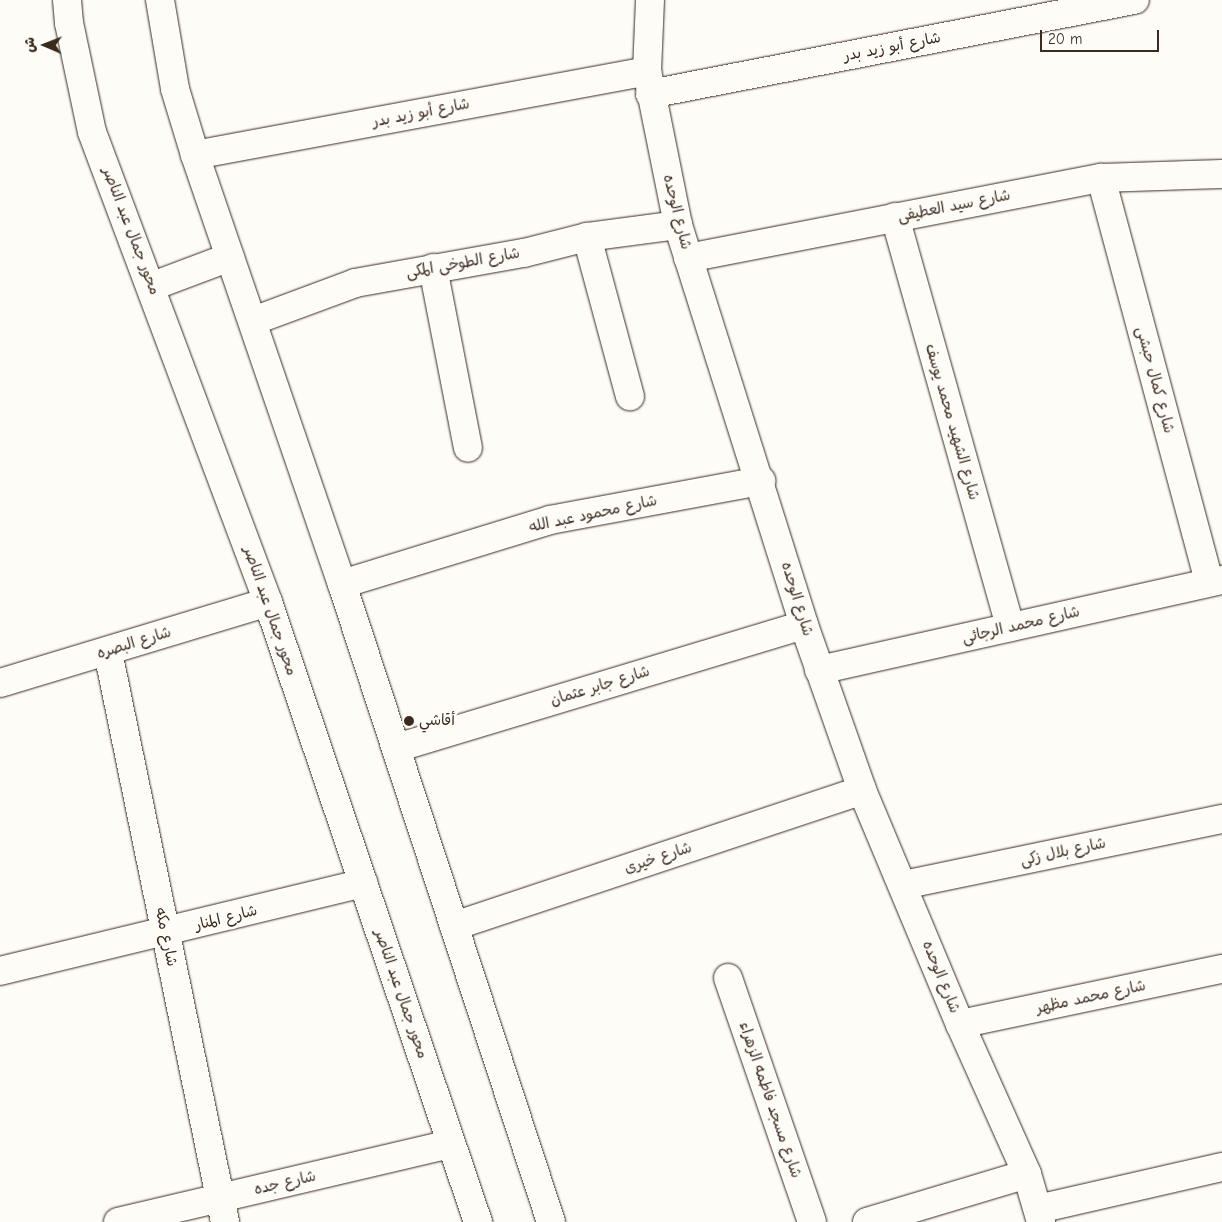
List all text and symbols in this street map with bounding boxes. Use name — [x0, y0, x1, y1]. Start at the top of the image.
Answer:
north arrow — [20, 20, 70, 70]
scale bar — [1042, 20, 1161, 52]
street label: شارع أبو زيد بدر — [842, 29, 942, 65]
text: 20 m — [1048, 30, 1082, 48]
text: ش — [21, 37, 38, 53]
street label: شارع أبو زيد بدر — [371, 95, 471, 131]
street label: محور جمال عبد الناصر — [98, 165, 164, 297]
street label: شارع الوحده — [659, 173, 695, 251]
street label: شارع سيد العطيفى — [896, 186, 1012, 226]
street label: شارع الطوخى المكى — [405, 244, 521, 282]
street label: شارع كمال حبشى — [1132, 325, 1178, 435]
street label: شارع الشهيد محمد يوسف — [921, 342, 983, 502]
street label: شارع محمود عبد الله — [527, 492, 659, 536]
street label: محور جمال عبد الناصر — [239, 544, 301, 678]
street label: شارع الوحده — [777, 560, 817, 638]
street label: شارع محمد الرجائى — [960, 603, 1082, 647]
street label: شارع البصره — [95, 623, 173, 663]
street label: شارع جابر عثمان — [548, 662, 652, 710]
place label: أقاشي — [419, 712, 455, 730]
marker: أقاشي — [403, 715, 415, 727]
street label: شارع بلال زكى — [1019, 834, 1107, 870]
street label: شارع خيرى — [622, 839, 694, 877]
street label: شارع المنار — [193, 902, 259, 934]
street label: شارع مكه — [151, 906, 181, 968]
street label: محور جمال عبد الناصر — [370, 927, 432, 1061]
street label: شارع الوحده — [918, 938, 964, 1016]
street label: شارع محمد مظهر — [1035, 977, 1147, 1017]
street label: شارع مسجد فاطمه الزهراء — [735, 1020, 805, 1180]
street label: شارع جده — [252, 1167, 318, 1199]

